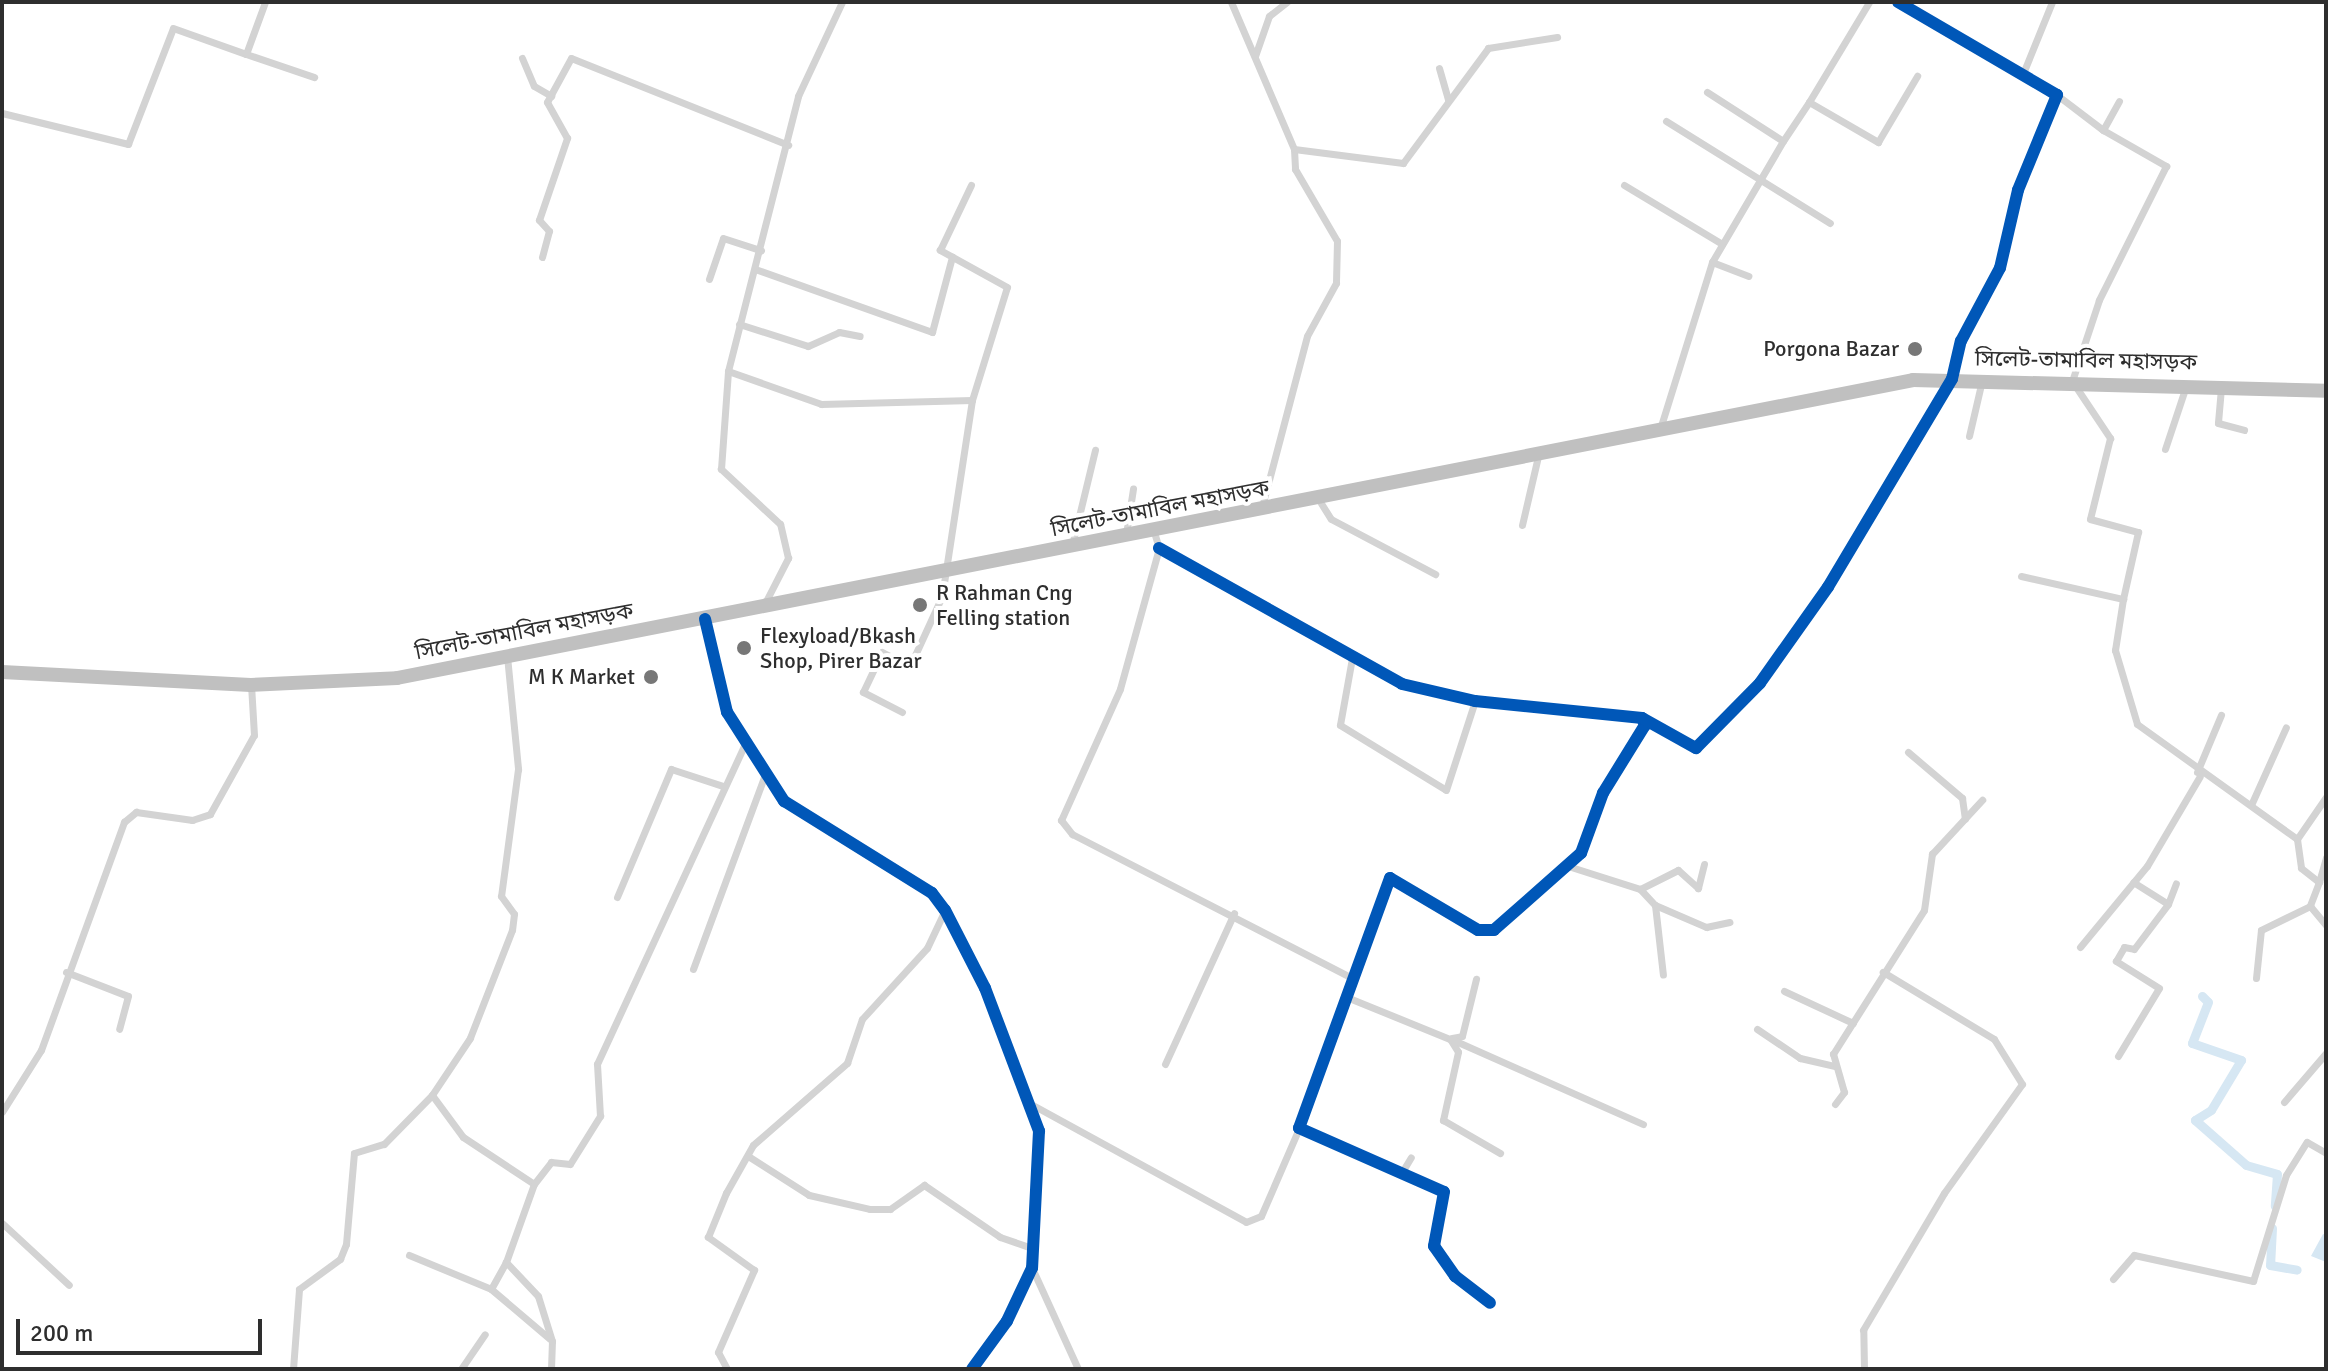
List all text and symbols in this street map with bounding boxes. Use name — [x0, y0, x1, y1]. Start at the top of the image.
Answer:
place label: Porgona Bazar — [1763, 336, 1899, 362]
marker: Porgona Bazar — [1906, 340, 1924, 358]
street label: সিলেট-তামাবিল মহাসড়ক — [1975, 345, 2197, 375]
street label: সিলেট-তামাবিল মহাসড়ক — [1048, 474, 1272, 542]
place label: R Rahman Cng Felling station — [936, 579, 1073, 630]
marker: R Rahman Cng Felling station — [911, 596, 929, 614]
street label: সিলেট-তামাবিল মহাসড়ক — [412, 597, 636, 665]
place label: Flexyload/Bkash Shop, Pirer Bazar — [760, 622, 922, 674]
marker: Flexyload/Bkash Shop, Pirer Bazar — [735, 639, 753, 657]
place label: M K Market — [528, 664, 635, 690]
marker: M K Market — [642, 668, 660, 686]
scale bar — [20, 1303, 266, 1353]
text: 200 m — [30, 1318, 93, 1348]

